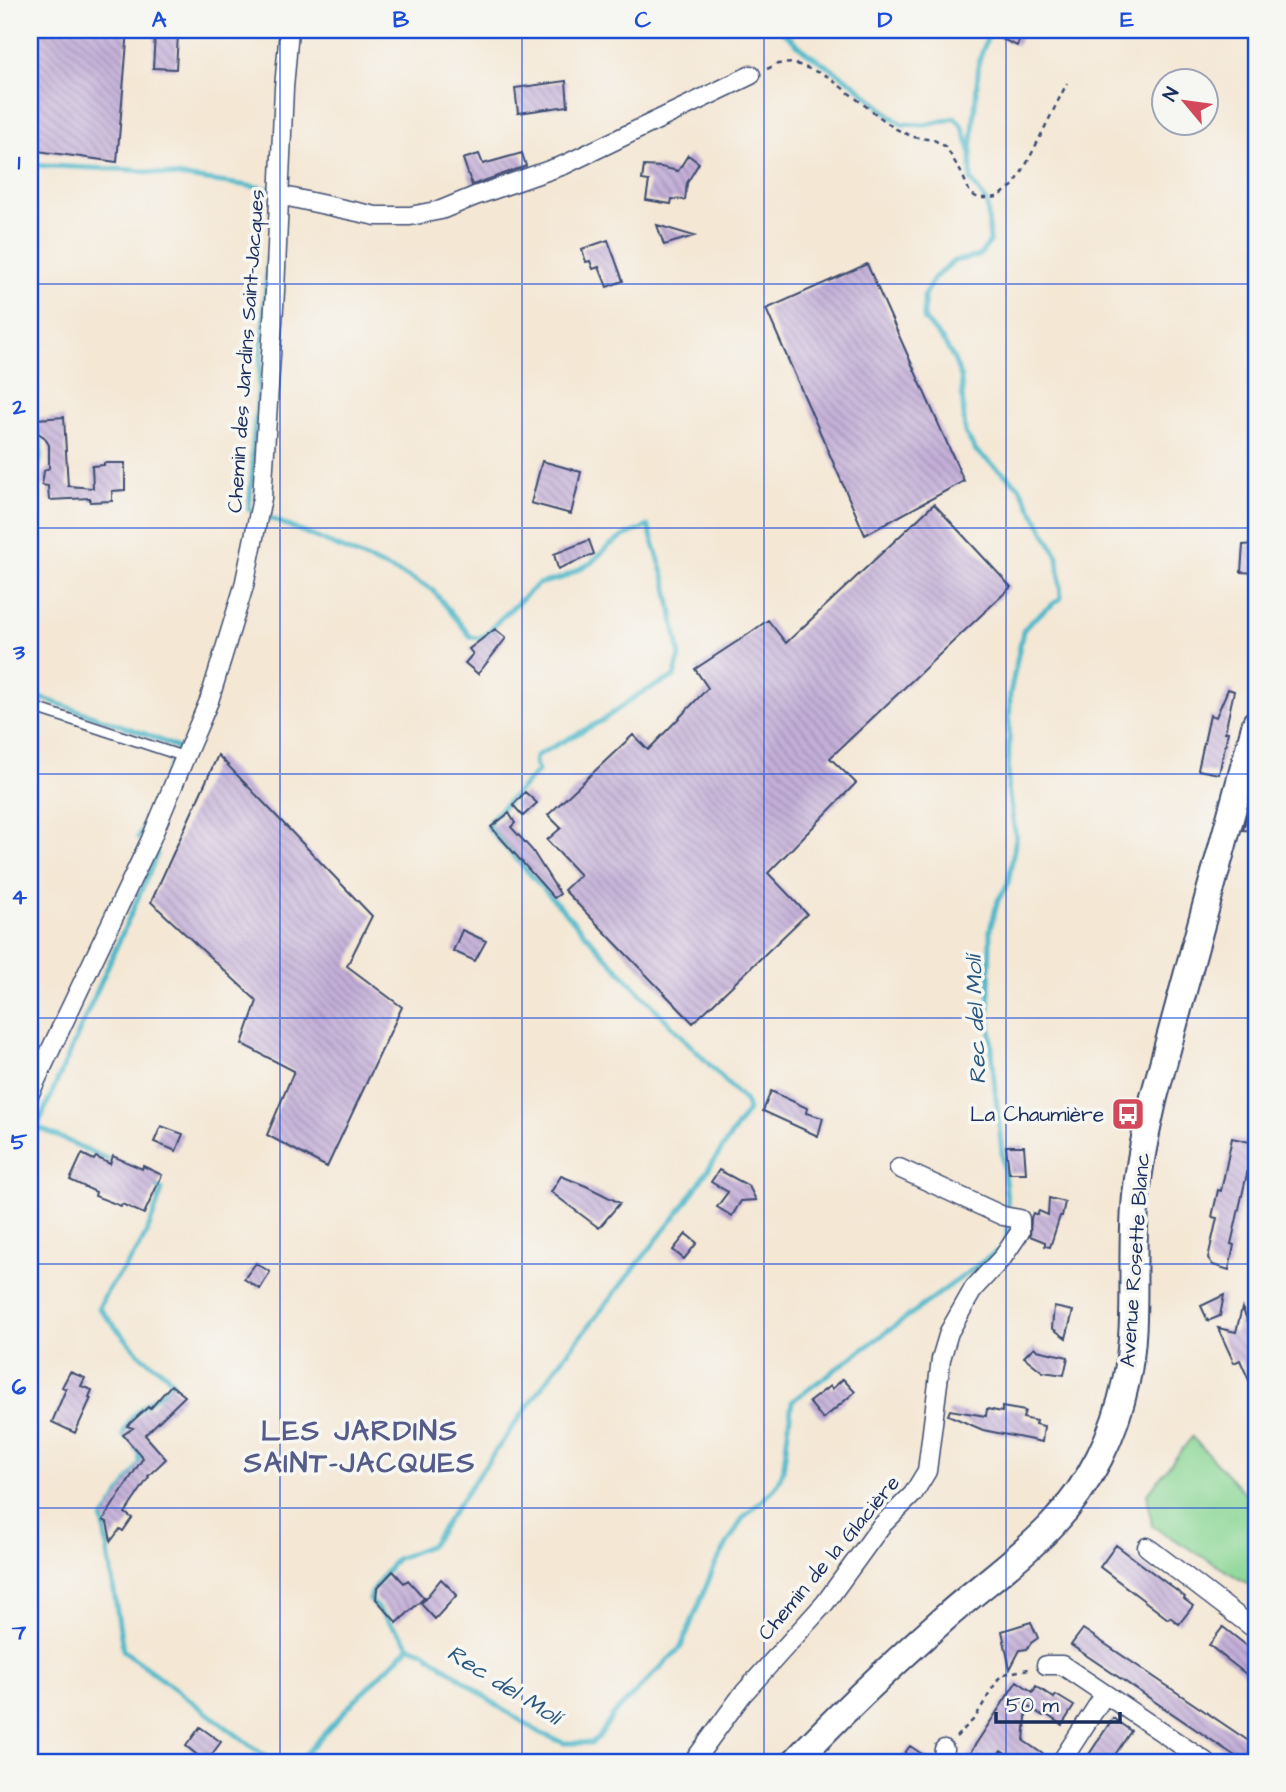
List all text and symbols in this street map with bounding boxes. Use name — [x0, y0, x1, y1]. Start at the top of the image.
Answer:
text: A — [152, 4, 167, 36]
text: B — [393, 4, 410, 36]
text: C — [635, 4, 652, 36]
text: D — [878, 4, 893, 36]
text: E — [1120, 4, 1134, 36]
north arrow — [1150, 66, 1220, 136]
text: N — [1157, 83, 1186, 106]
text: 1 — [18, 146, 21, 178]
street label: Chemin des Jardins Saint-Jacques — [220, 188, 272, 514]
text: 2 — [11, 391, 26, 423]
text: 3 — [12, 636, 25, 668]
text: 4 — [11, 881, 27, 913]
water label: Rec del Molí — [958, 951, 994, 1085]
bus stop icon: La Chaumière — [1109, 1095, 1147, 1133]
place label: La Chaumière — [970, 1100, 1104, 1129]
text: 5 — [11, 1126, 28, 1158]
street label: Avenue Rosette Blanc — [1113, 1152, 1157, 1368]
text: 6 — [12, 1371, 27, 1403]
district label: LES JARDINS SAINT-JACQUES — [243, 1412, 476, 1483]
street label: Chemin de la Glacière — [751, 1469, 907, 1647]
text: 7 — [11, 1616, 27, 1648]
water label: Rec del Molí — [441, 1637, 571, 1735]
scale bar — [996, 1680, 1120, 1724]
text: 50 m — [1006, 1691, 1060, 1720]

